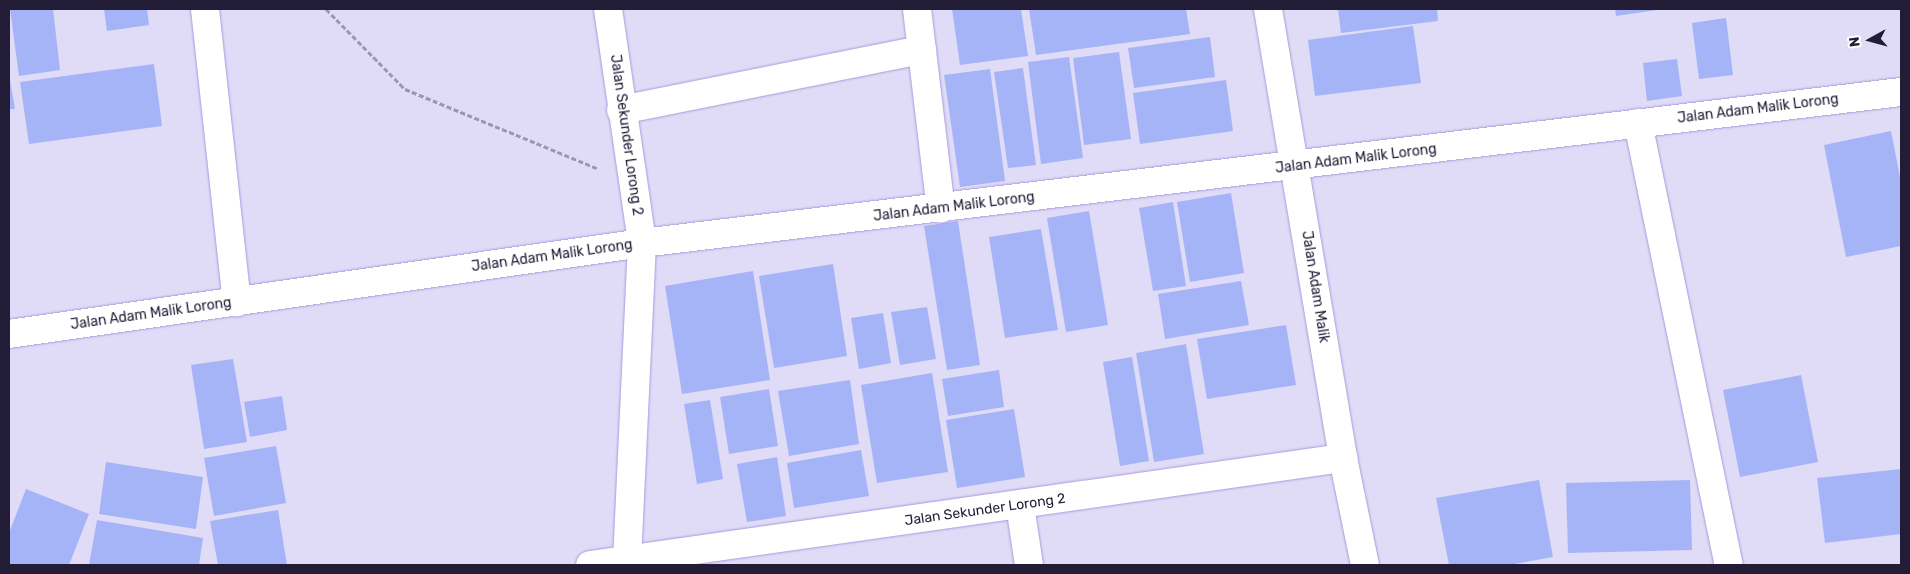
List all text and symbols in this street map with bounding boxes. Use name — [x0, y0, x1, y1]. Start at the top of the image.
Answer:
north arrow — [1845, 15, 1895, 65]
text: N — [1846, 36, 1864, 48]
street label: Jalan Sekunder Lorong 2 — [606, 53, 646, 217]
street label: Jalan Adam Malik Lorong — [1676, 91, 1840, 127]
street label: Jalan Adam Malik Lorong — [1274, 141, 1438, 177]
street label: Jalan Adam Malik Lorong — [872, 189, 1036, 225]
street label: Jalan Adam Malik — [1298, 230, 1332, 344]
street label: Jalan Adam Malik Lorong — [470, 236, 634, 276]
street label: Jalan Adam Malik Lorong — [69, 294, 233, 334]
street label: Jalan Sekunder Lorong 2 — [903, 490, 1067, 530]

